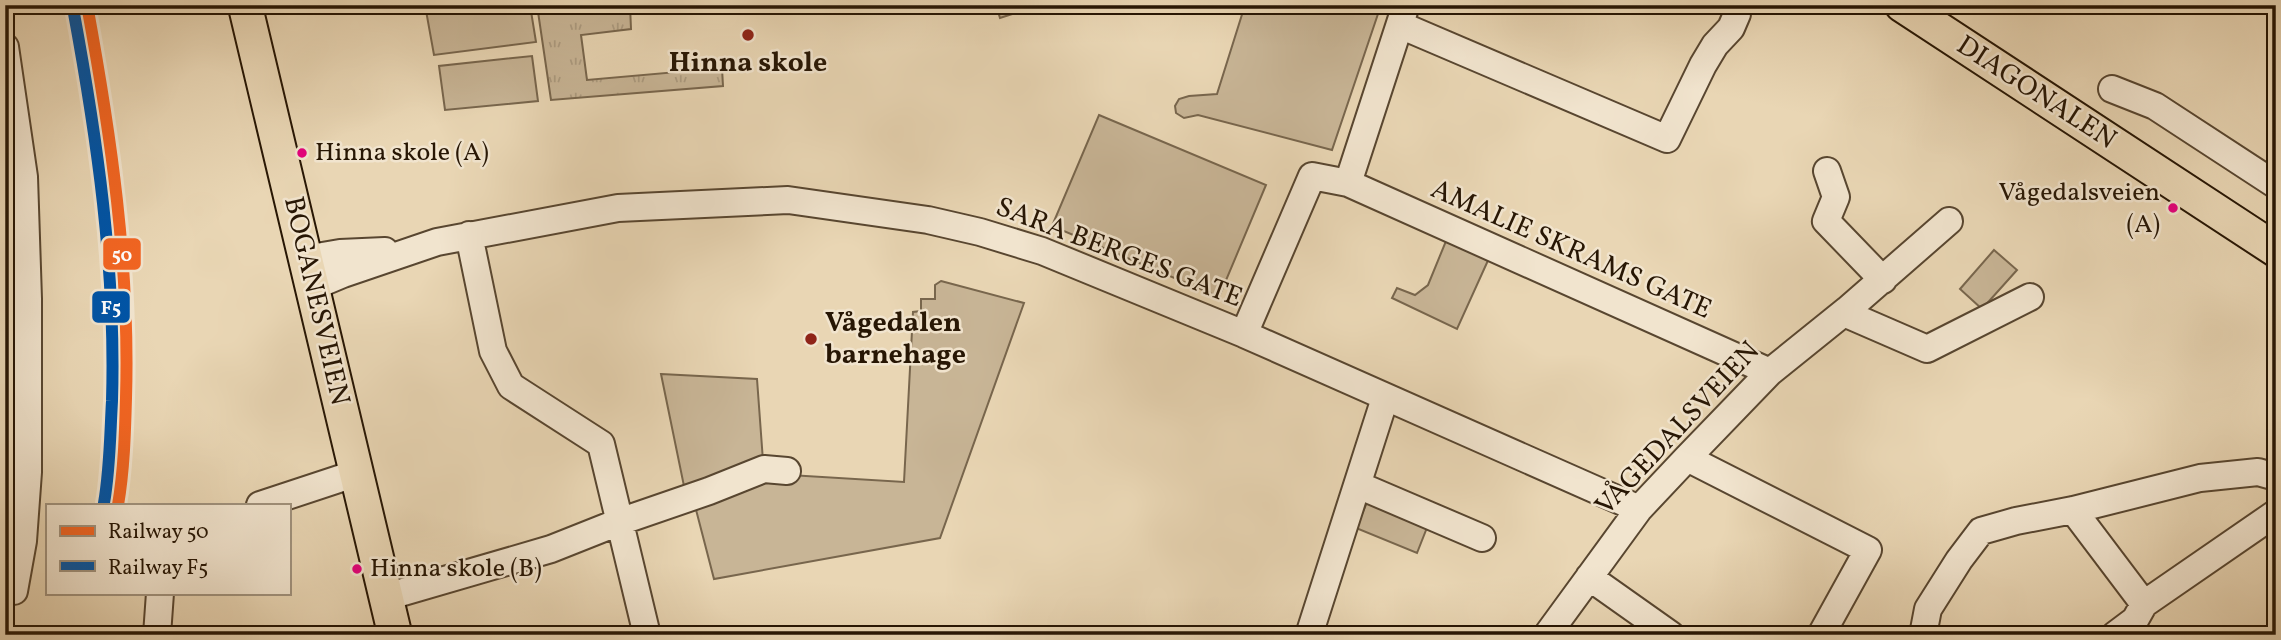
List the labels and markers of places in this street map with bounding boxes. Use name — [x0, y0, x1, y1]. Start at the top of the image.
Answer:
marker: Hinna skole — [740, 27, 756, 43]
place label: Hinna skole — [669, 44, 827, 83]
place label: Hinna skole (A) — [315, 135, 489, 171]
marker: Hinna skole (A) — [295, 146, 309, 160]
place label: Vågedalsveien (A) — [1998, 175, 2160, 243]
marker: Vågedalsveien (A) — [2166, 201, 2180, 215]
place label: Vågedalen barnehage — [825, 304, 966, 375]
marker: Vågedalen barnehage — [803, 331, 819, 347]
place label: Hinna skole (B) — [370, 551, 542, 587]
marker: Hinna skole (B) — [350, 562, 364, 576]

